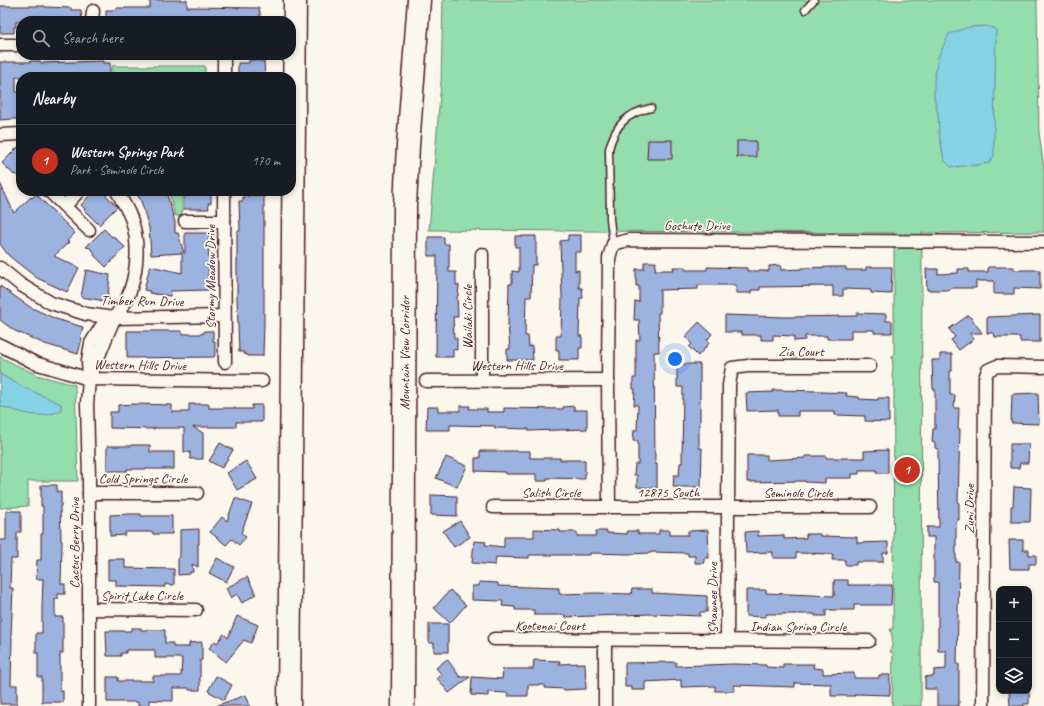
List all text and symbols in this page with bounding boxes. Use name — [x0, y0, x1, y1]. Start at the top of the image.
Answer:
search box — [16, 16, 296, 60]
icon: search — [30, 27, 52, 49]
text: Search here — [62, 29, 123, 48]
text: Nearby — [32, 88, 75, 109]
text: Western Springs Park — [70, 143, 183, 162]
text: 1 — [42, 153, 48, 169]
text: 170 m — [252, 153, 280, 169]
text: Park · Seminole Circle — [70, 162, 164, 178]
street label: Goshute Drive — [664, 217, 731, 234]
street label: Stormy Meadow Drive — [202, 223, 219, 329]
street label: Wailaki Circle — [459, 283, 476, 349]
street label: Timber Run Drive — [100, 292, 185, 310]
street label: Mountain View Corridor — [396, 295, 413, 410]
street label: Zia Court — [778, 343, 825, 360]
your location — [665, 349, 685, 369]
street label: Western Hills Drive — [94, 356, 187, 374]
street label: Western Hills Drive — [471, 357, 564, 374]
pin: 1 — [894, 455, 920, 485]
street label: Cold Springs Circle — [99, 470, 189, 487]
street label: Zuni Drive — [961, 483, 978, 534]
street label: Salish Circle — [522, 484, 582, 501]
street label: 12875 South — [637, 484, 700, 501]
street label: Seminole Circle — [763, 484, 834, 501]
street label: Cactus Berry Drive — [66, 496, 83, 588]
street label: Shawnee Drive — [704, 561, 721, 633]
map controls — [996, 586, 1032, 694]
button: + — [996, 586, 1032, 622]
street label: Spirit Lake Circle — [101, 587, 184, 604]
street label: Kootenai Court — [515, 617, 586, 634]
street label: Indian Spring Circle — [750, 618, 847, 635]
button: − — [996, 622, 1032, 658]
button: layers — [996, 658, 1032, 694]

